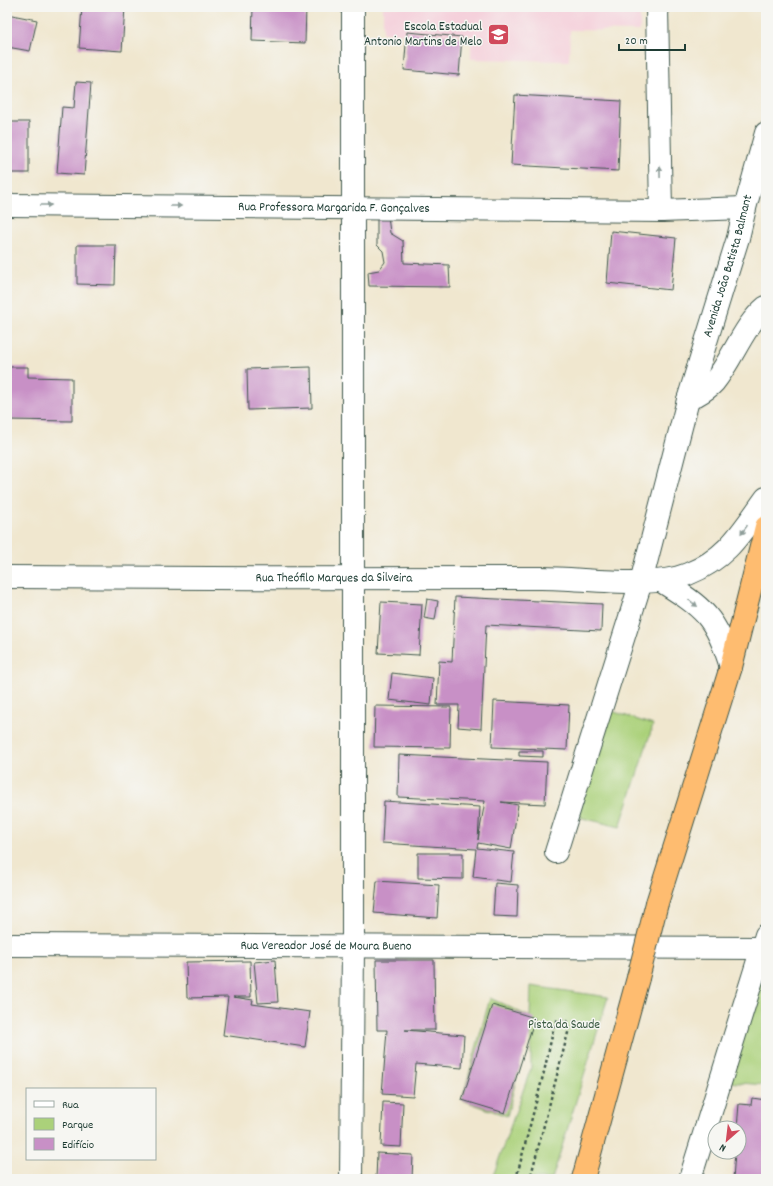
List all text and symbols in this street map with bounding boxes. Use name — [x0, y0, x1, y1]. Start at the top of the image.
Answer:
place label: Escola Estadual Antonio Martins de Melo — [364, 18, 482, 52]
school or university icon: Escola Estadual Antonio Martins de Melo — [485, 21, 511, 47]
scale bar — [619, 26, 685, 52]
text: 20 m — [625, 33, 648, 50]
one-way arrow — [657, 166, 664, 178]
street label: Avenida João Batista Balmant — [698, 192, 758, 340]
street label: Rua Professora Margarida F. Gonçalves — [238, 198, 430, 218]
one-way arrow — [40, 202, 53, 208]
one-way arrow — [170, 203, 183, 209]
one-way arrow — [740, 525, 748, 535]
street label: Rua Theófilo Marques da Silveira — [256, 569, 413, 588]
one-way arrow — [687, 598, 698, 607]
street label: Rua Vereador José de Moura Bueno — [240, 936, 412, 956]
park label: Pista da Saude — [528, 1016, 600, 1035]
legend — [26, 1088, 156, 1160]
text: Rua — [62, 1097, 79, 1114]
text: Parque — [62, 1117, 93, 1134]
north arrow — [707, 1120, 747, 1160]
text: Edifício — [62, 1137, 94, 1154]
text: N — [717, 1138, 729, 1155]

